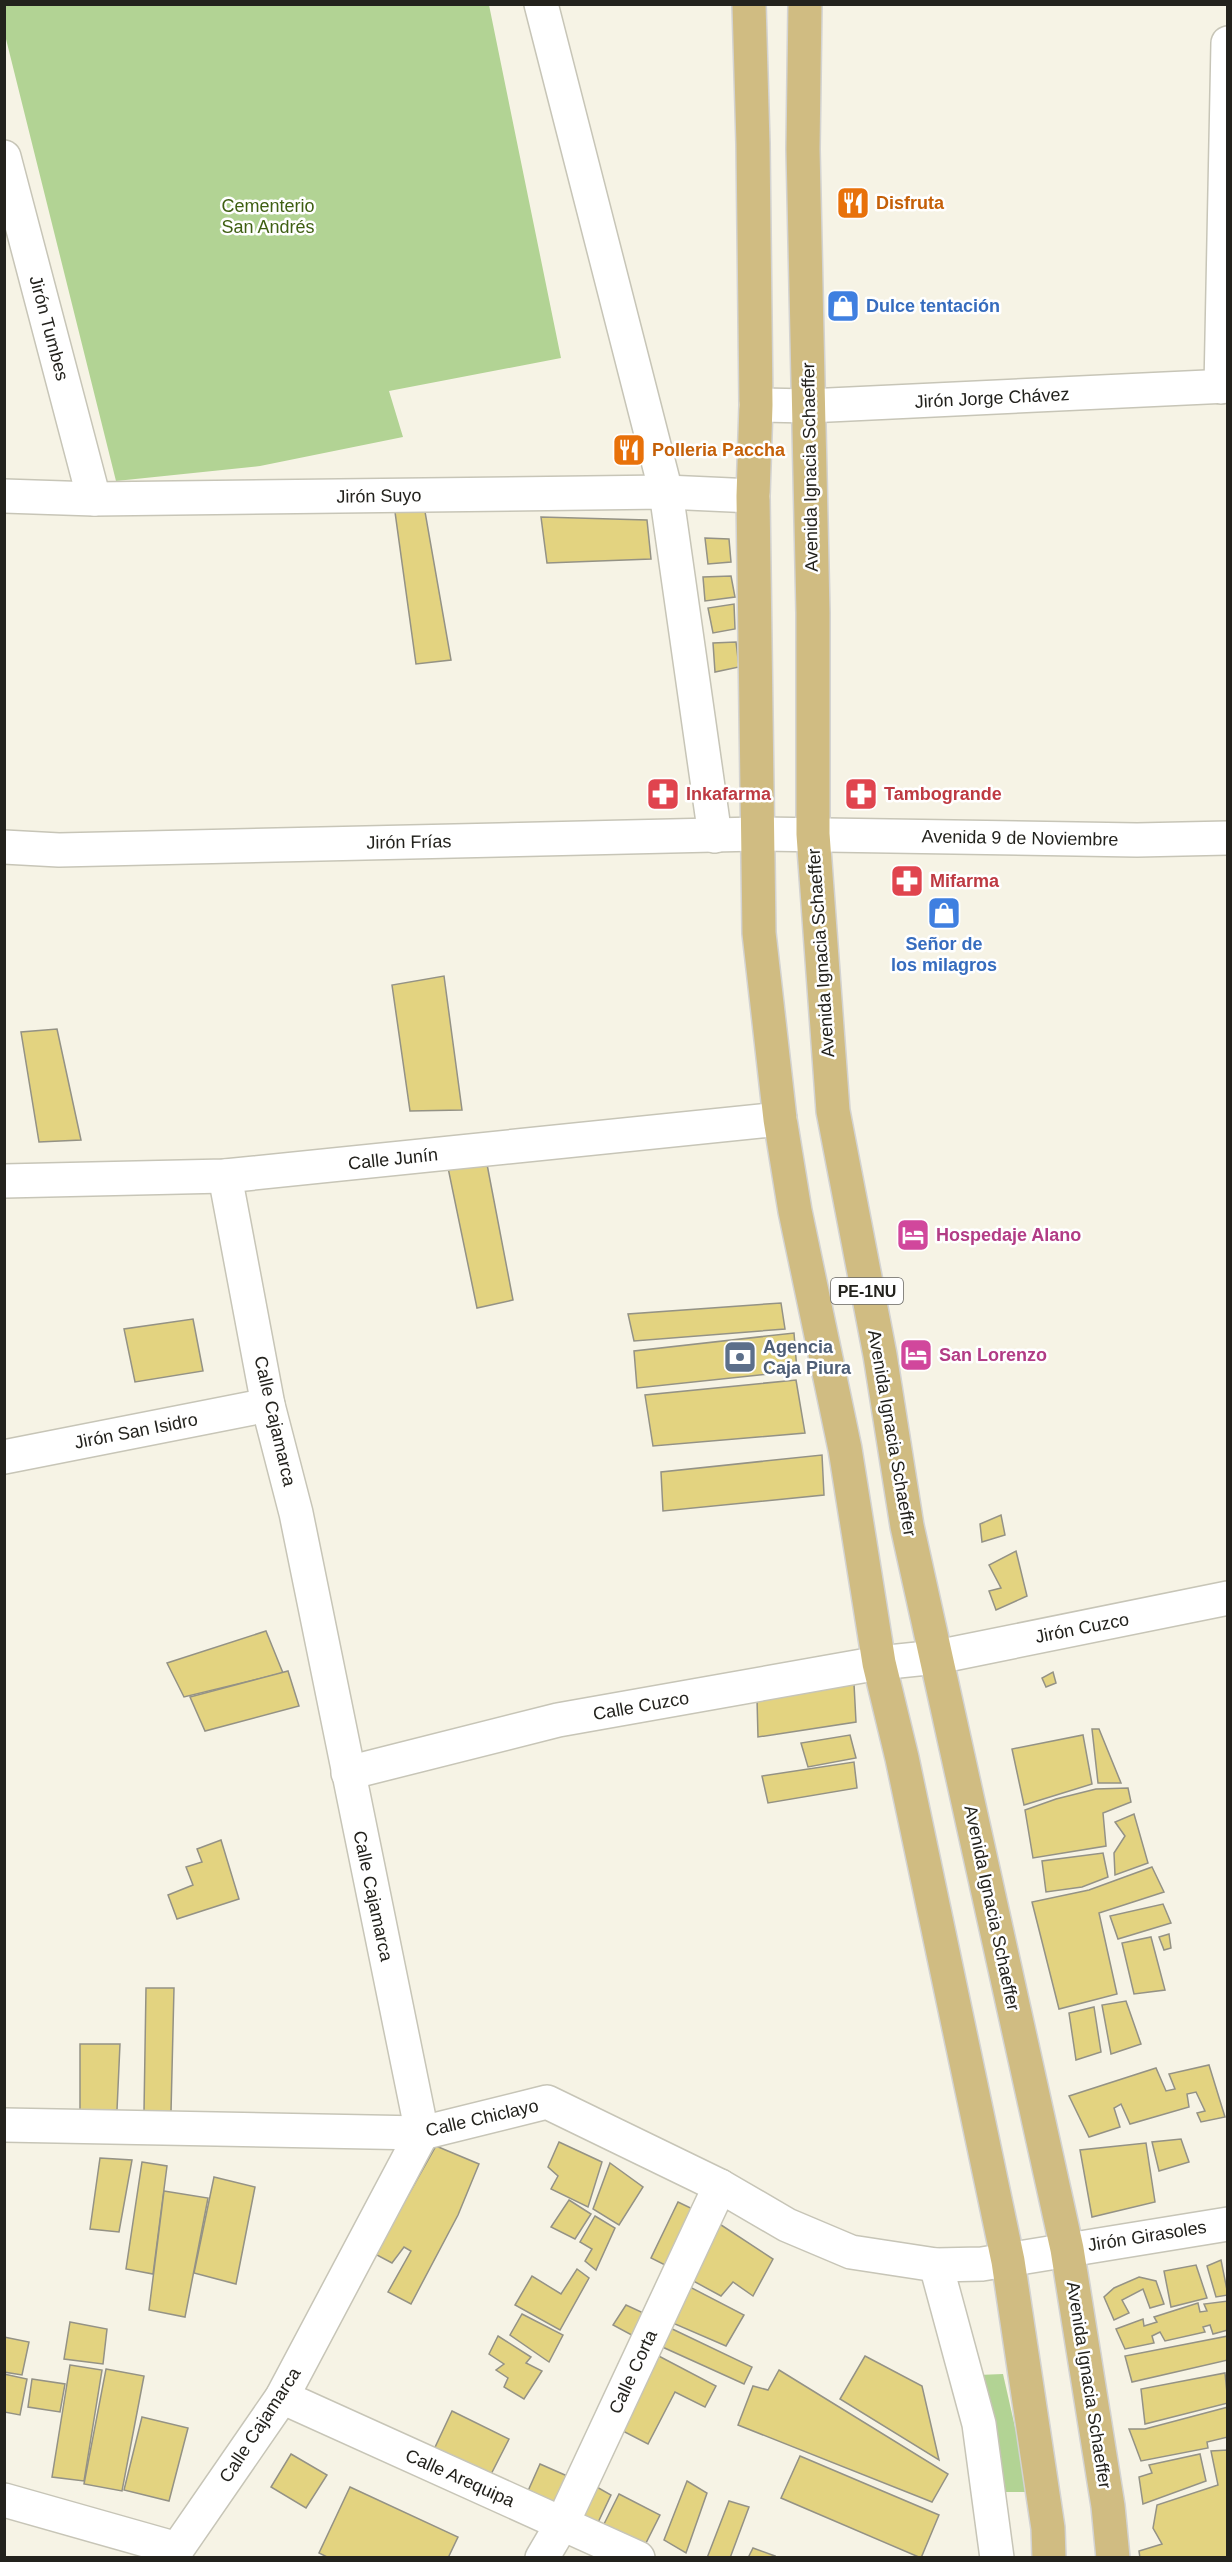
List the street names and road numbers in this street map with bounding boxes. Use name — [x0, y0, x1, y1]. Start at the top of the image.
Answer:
street label: Jirón Tumbes — [25, 273, 73, 383]
street label: Avenida Ignacia Schaeffer — [798, 362, 822, 572]
street label: Jirón Jorge Chávez — [914, 384, 1070, 412]
street label: Jirón Suyo — [336, 485, 422, 507]
street label: Avenida 9 de Noviembre — [921, 826, 1119, 850]
street label: Jirón Frías — [366, 831, 452, 853]
street label: Avenida Ignacia Schaeffer — [804, 848, 838, 1058]
street label: Calle Junín — [347, 1144, 439, 1174]
road number: PE-1NU — [831, 1278, 903, 1304]
street label: Avenida Ignacia Schaeffer — [864, 1328, 920, 1538]
street label: Calle Cajamarca — [250, 1354, 300, 1489]
street label: Jirón San Isidro — [73, 1409, 199, 1453]
street label: Jirón Cuzco — [1033, 1609, 1131, 1647]
street label: Calle Cuzco — [591, 1688, 691, 1724]
street label: Avenida Ignacia Schaeffer — [960, 1803, 1024, 2013]
street label: Calle Cajamarca — [349, 1829, 397, 1964]
street label: Calle Chiclayo — [424, 2095, 540, 2141]
street label: Jirón Girasoles — [1086, 2217, 1208, 2255]
street label: Avenida Ignacia Schaeffer — [1063, 2280, 1115, 2490]
street label: Calle Corta — [605, 2326, 662, 2417]
street label: Calle Cajamarca — [215, 2363, 305, 2486]
street label: Calle Arequipa — [402, 2445, 518, 2511]

